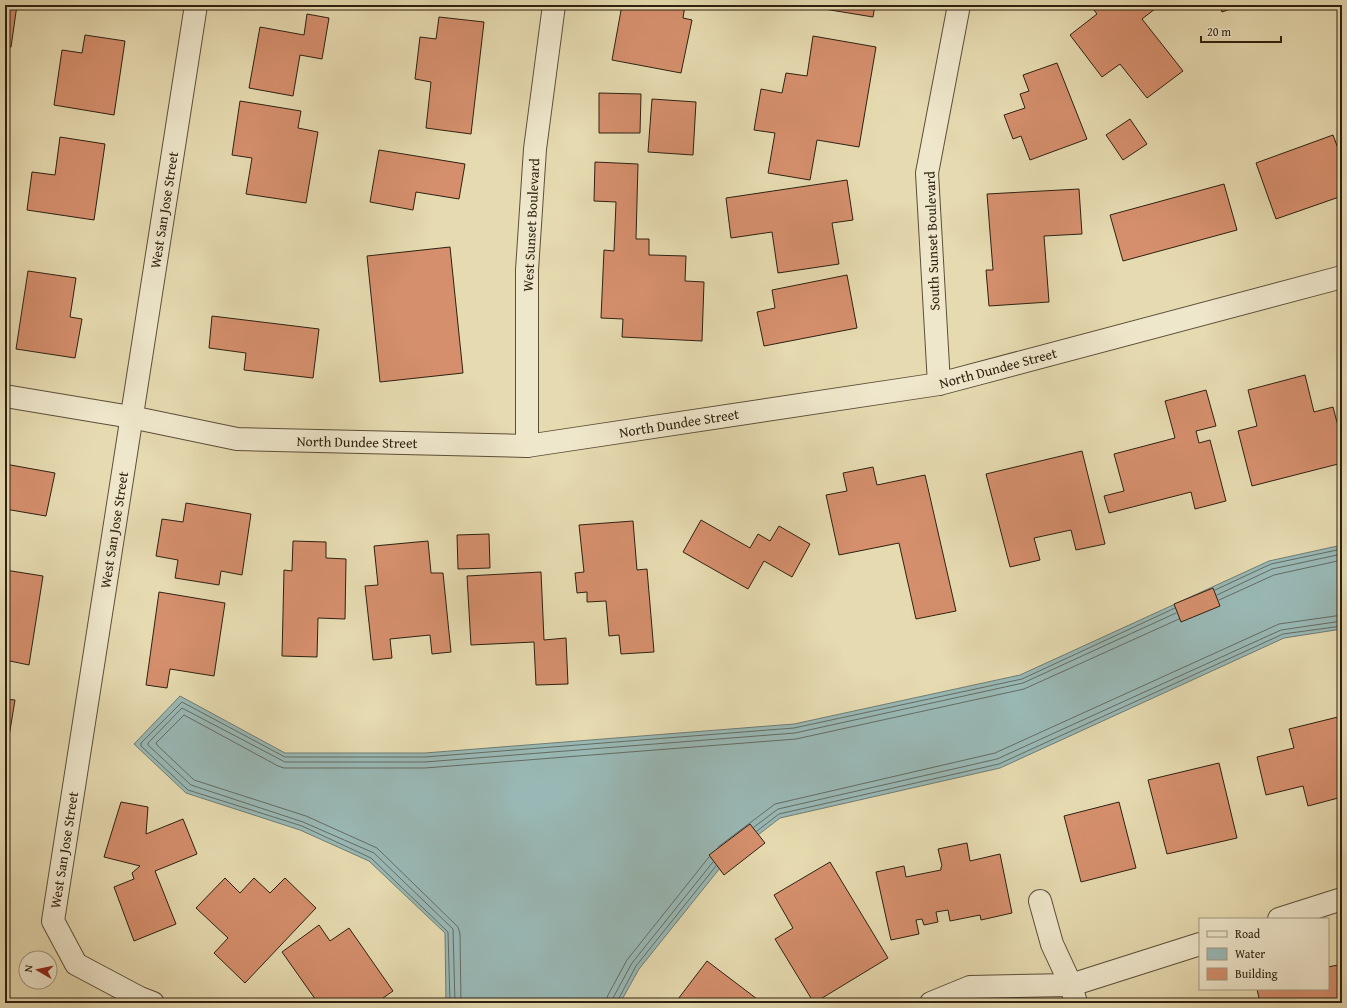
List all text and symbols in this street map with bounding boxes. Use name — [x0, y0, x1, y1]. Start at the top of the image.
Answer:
scale bar — [1201, 18, 1281, 44]
text: 20 m — [1207, 23, 1231, 40]
street label: West San Jose Street — [145, 150, 183, 270]
street label: West Sunset Boulevard — [518, 157, 545, 292]
street label: South Sunset Boulevard — [920, 170, 944, 311]
street label: North Dundee Street — [937, 343, 1059, 393]
street label: North Dundee Street — [618, 404, 740, 442]
street label: North Dundee Street — [296, 431, 418, 453]
street label: West San Jose Street — [95, 470, 133, 590]
street label: West San Jose Street — [45, 790, 83, 910]
legend — [1199, 918, 1329, 990]
text: Road — [1235, 925, 1261, 942]
text: Water — [1235, 945, 1265, 962]
north arrow — [18, 950, 58, 990]
text: N — [20, 963, 37, 973]
text: Building — [1235, 965, 1278, 982]

